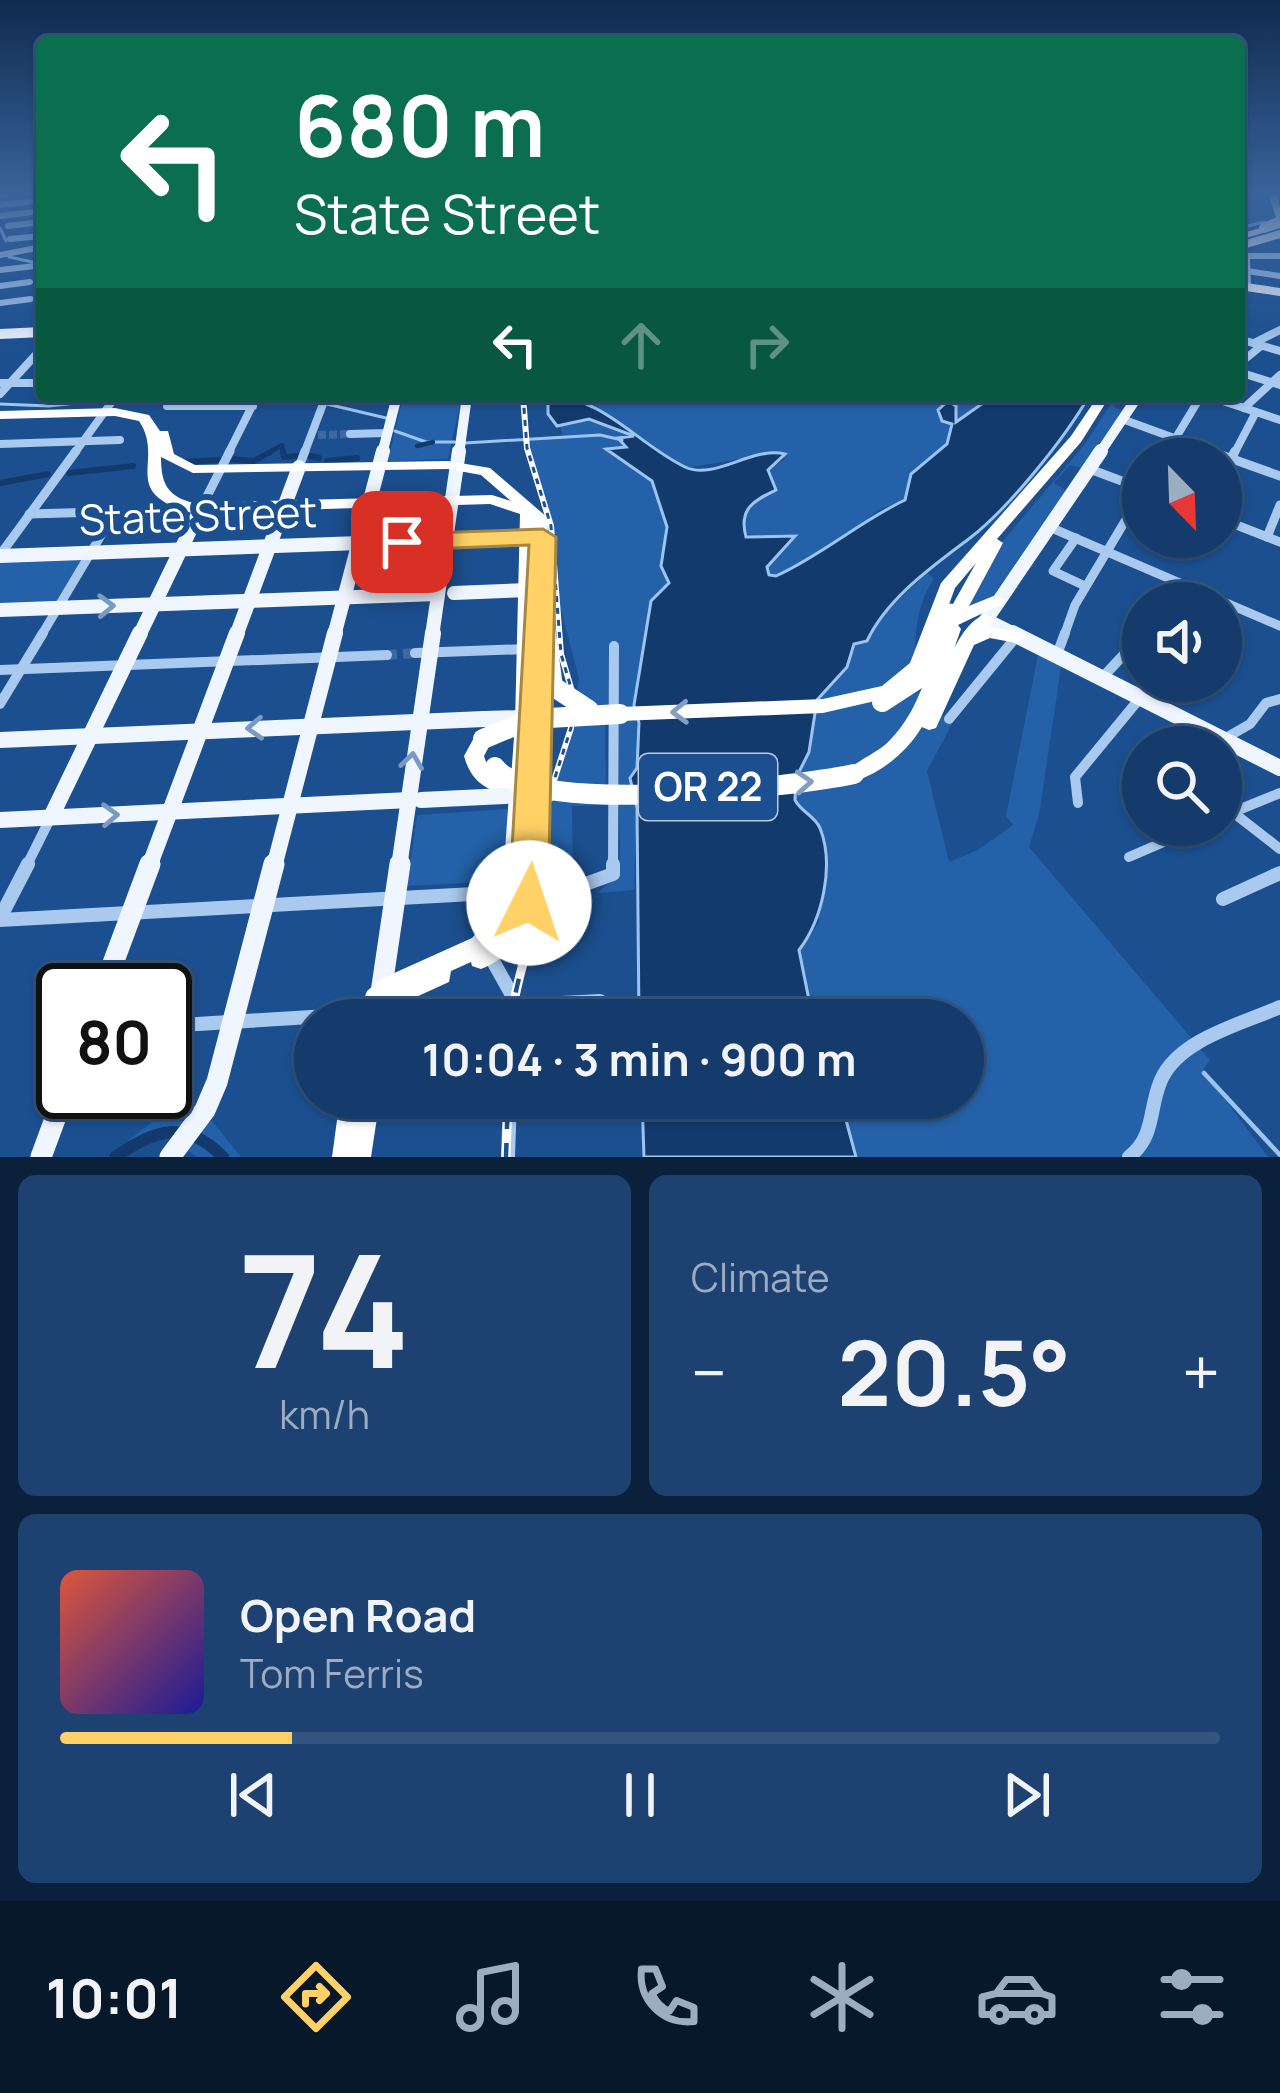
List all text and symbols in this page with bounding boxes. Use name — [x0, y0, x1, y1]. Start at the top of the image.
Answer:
text: 680 m — [294, 67, 545, 182]
icon: left — [96, 84, 252, 240]
text: State Street — [294, 176, 600, 250]
icon: left — [482, 312, 548, 378]
icon: ahead — [608, 312, 674, 378]
icon: right — [734, 312, 800, 378]
north arrow — [1122, 438, 1242, 558]
map controls — [1122, 438, 1242, 846]
street label: State Street — [78, 482, 318, 548]
pin — [351, 491, 453, 593]
icon: arrive — [369, 509, 435, 575]
button: sound — [1122, 582, 1242, 702]
one-way arrow — [97, 593, 116, 619]
one-way arrow — [670, 699, 688, 725]
one-way arrow — [245, 715, 264, 741]
button: search — [1122, 726, 1242, 846]
one-way arrow — [398, 751, 424, 771]
road number: OR 22 — [639, 754, 777, 820]
one-way arrow — [795, 769, 814, 795]
one-way arrow — [101, 802, 120, 828]
position arrow — [466, 840, 592, 966]
speed limit sign: 80 — [36, 963, 192, 1119]
text: 10:04 · 3 min · 900 m — [422, 1028, 856, 1090]
text: 74 — [239, 1202, 410, 1415]
text: Climate — [691, 1250, 830, 1304]
text: 20.5° — [838, 1310, 1071, 1433]
text: − — [691, 1327, 727, 1417]
text: + — [1182, 1327, 1220, 1417]
text: km/h — [279, 1387, 370, 1441]
text: Open Road — [240, 1584, 476, 1646]
text: Tom Ferris — [240, 1646, 424, 1700]
icon: previous — [220, 1762, 286, 1828]
icon: pause — [607, 1762, 673, 1828]
icon: next — [994, 1762, 1060, 1828]
icon: directions — [274, 1955, 358, 2039]
icon: music — [449, 1955, 533, 2039]
icon: phone — [624, 1955, 708, 2039]
icon: climate — [800, 1955, 884, 2039]
icon: car — [975, 1955, 1059, 2039]
icon: filters — [1150, 1955, 1234, 2039]
text: 10:01 — [46, 1960, 183, 2034]

